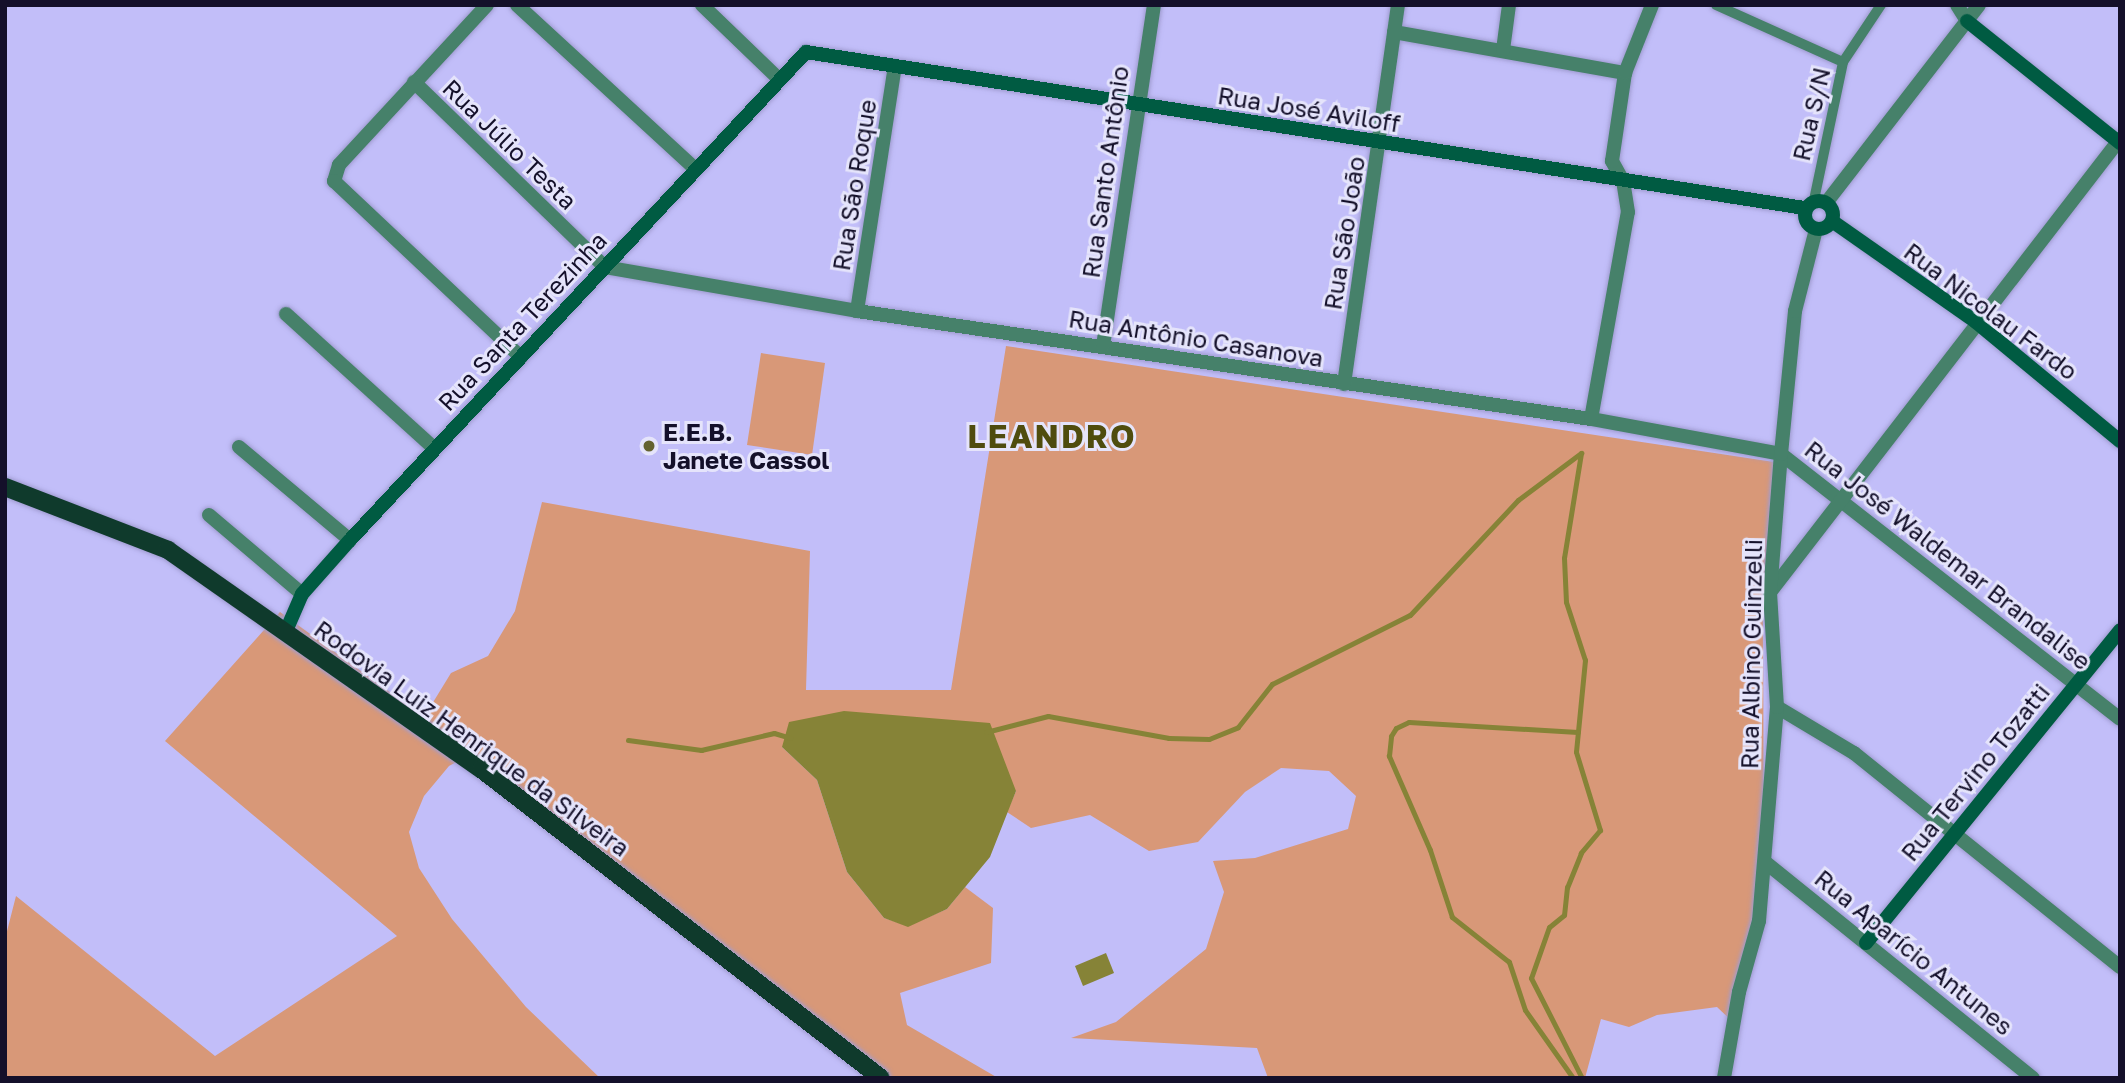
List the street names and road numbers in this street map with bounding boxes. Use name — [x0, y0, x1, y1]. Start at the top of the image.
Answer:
street label: Rua Santo Antônio — [1076, 64, 1134, 280]
street label: Rua S/N — [1786, 64, 1836, 164]
street label: Rua Júlio Testa — [437, 73, 583, 215]
street label: Rua José Aviloff — [1216, 80, 1402, 138]
street label: Rua São Roque — [826, 97, 882, 273]
street label: Rua São João — [1318, 154, 1370, 312]
street label: Rua Santa Terezinha — [432, 226, 612, 416]
street label: Rua Nicolau Fardo — [1899, 236, 2083, 386]
street label: Rua Antônio Casanova — [1067, 304, 1325, 372]
street label: Rua José Waldemar Brandalise — [1799, 434, 2097, 676]
street label: Rua Albino Guinzelli — [1735, 539, 1767, 769]
street label: Rodovia Luiz Henrique da Silveira — [309, 614, 635, 862]
street label: Rua Tervino Tozatti — [1895, 678, 2055, 866]
street label: Rua Aparício Antunes — [1809, 863, 2019, 1041]

